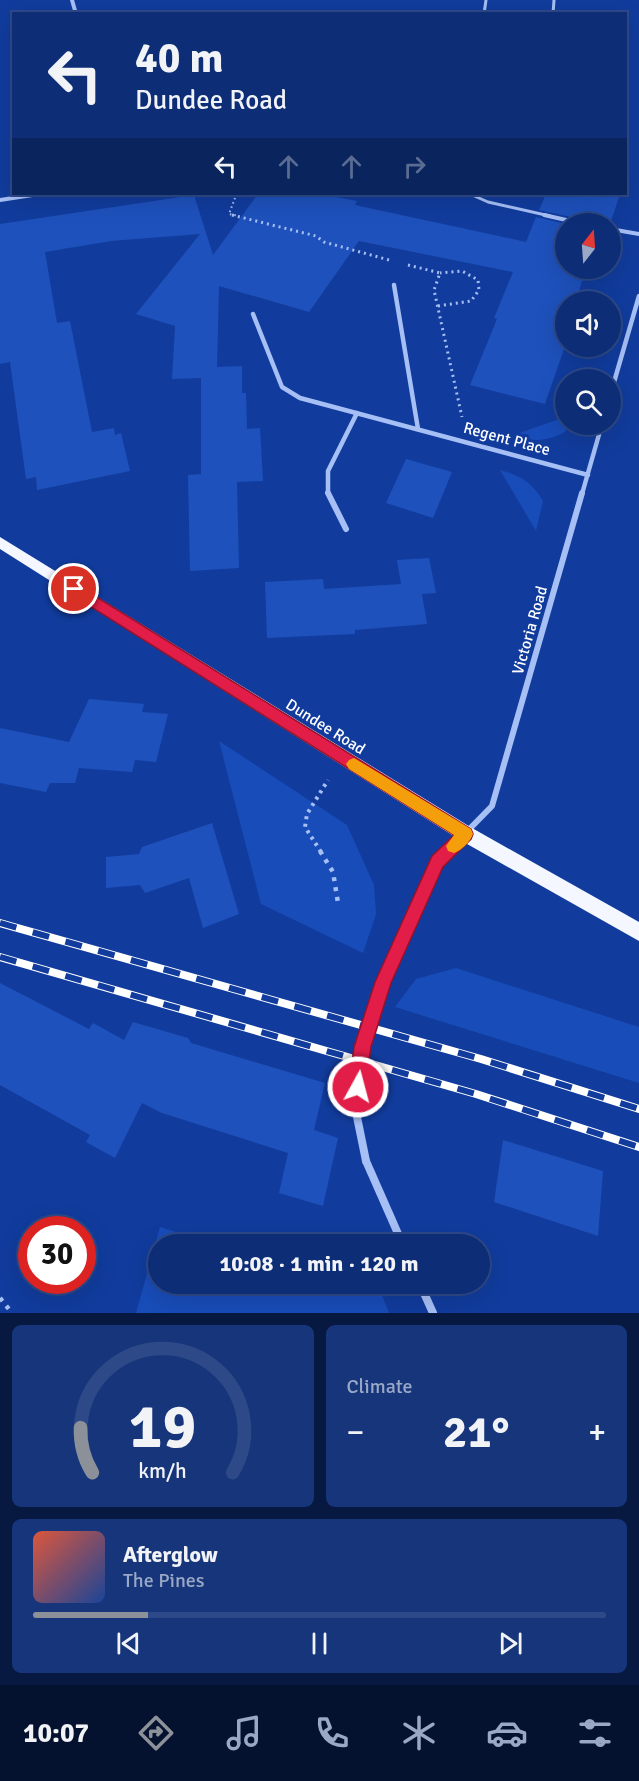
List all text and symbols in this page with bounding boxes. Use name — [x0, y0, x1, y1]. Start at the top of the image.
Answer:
text: 40 m — [135, 33, 224, 84]
icon: left — [36, 36, 114, 114]
text: Dundee Road — [135, 84, 287, 117]
icon: left — [209, 150, 242, 183]
icon: ahead — [272, 150, 305, 183]
icon: ahead — [335, 150, 368, 183]
icon: right — [398, 150, 431, 183]
north arrow — [555, 213, 621, 279]
map controls — [555, 213, 621, 435]
button: sound — [555, 291, 621, 357]
button: search — [555, 369, 621, 435]
street label: Regent Place — [461, 418, 552, 460]
pin — [48, 563, 99, 614]
icon: arrive — [57, 572, 90, 605]
street label: Victoria Road — [508, 584, 552, 677]
street label: Dundee Road — [282, 694, 369, 759]
position arrow — [326, 1055, 390, 1119]
speed limit sign: 30 — [18, 1216, 96, 1294]
text: 10:08 · 1 min · 120 m — [219, 1250, 419, 1277]
text: Climate — [347, 1374, 412, 1399]
text: 19 — [129, 1388, 196, 1465]
text: 21° — [443, 1405, 510, 1460]
text: − — [347, 1412, 364, 1453]
text: + — [588, 1412, 606, 1453]
text: km/h — [138, 1458, 187, 1484]
text: Afterglow — [123, 1541, 218, 1568]
text: The Pines — [123, 1568, 205, 1593]
icon: previous — [112, 1627, 145, 1660]
icon: pause — [303, 1627, 336, 1660]
icon: next — [494, 1627, 527, 1660]
icon: directions — [135, 1712, 177, 1754]
icon: music — [223, 1712, 265, 1754]
icon: phone — [311, 1712, 353, 1754]
icon: climate — [398, 1712, 440, 1754]
icon: car — [486, 1712, 528, 1754]
icon: filters — [574, 1712, 616, 1754]
text: 10:07 — [23, 1717, 89, 1750]

